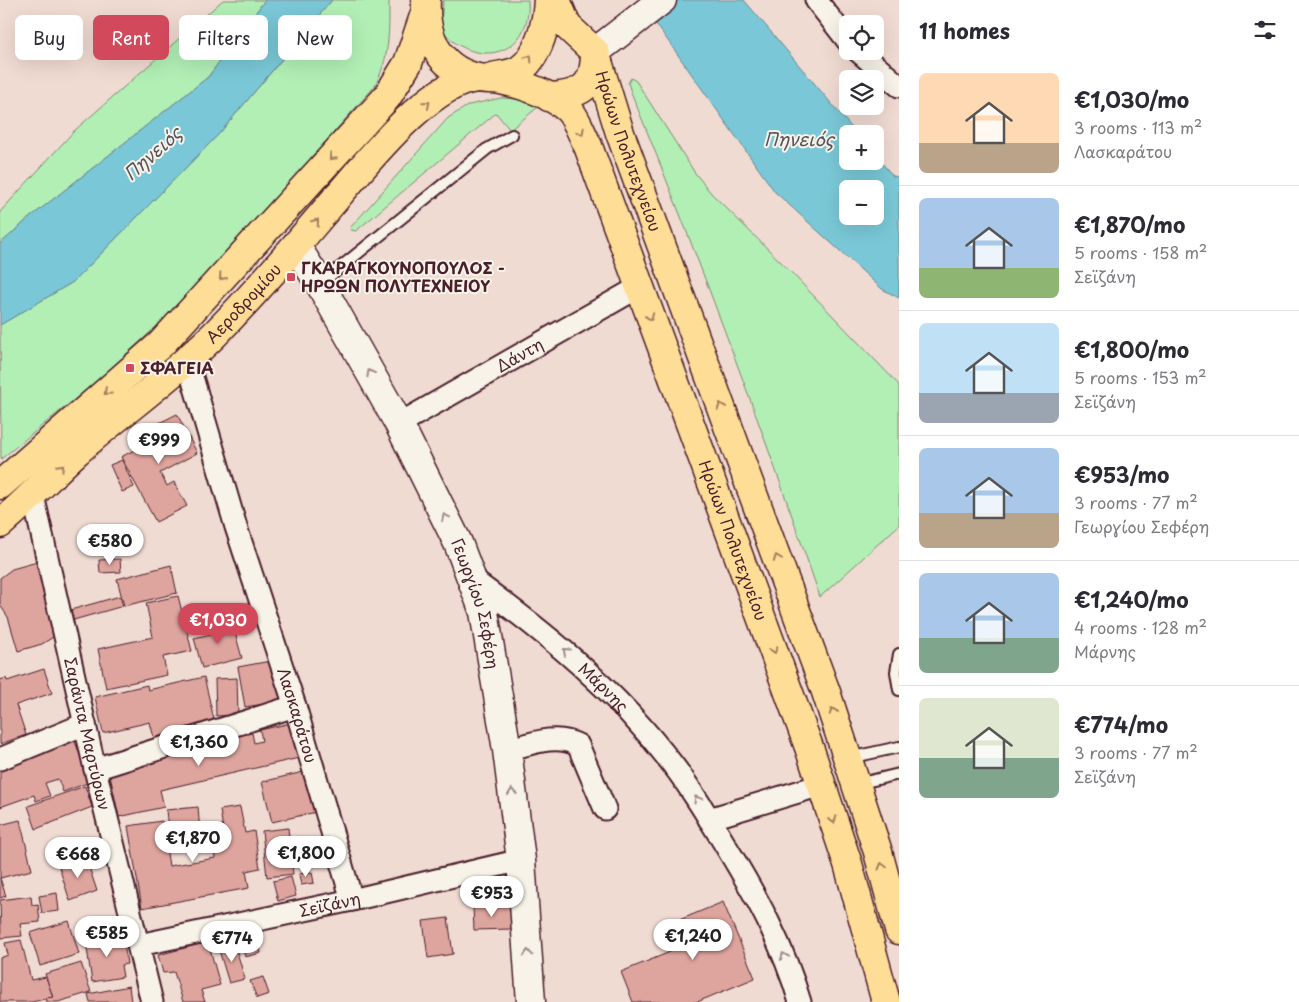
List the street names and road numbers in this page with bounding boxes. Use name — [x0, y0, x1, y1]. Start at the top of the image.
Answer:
street label: Ηρώων Πολυτεχνείου — [590, 67, 668, 235]
street label: Αεροδρομίου — [200, 257, 286, 348]
street label: Δάντη — [491, 331, 547, 377]
street label: Ηρώων Πολυτεχνείου — [693, 457, 774, 623]
street label: Γεωργίου Σεφέρη — [446, 533, 506, 670]
street label: Σαράντα Μαρτύρων — [59, 655, 118, 813]
street label: Μάρνης — [574, 656, 635, 717]
street label: Λασκαράτου — [272, 664, 324, 765]
street label: Σεϊζάνη — [297, 885, 363, 922]

